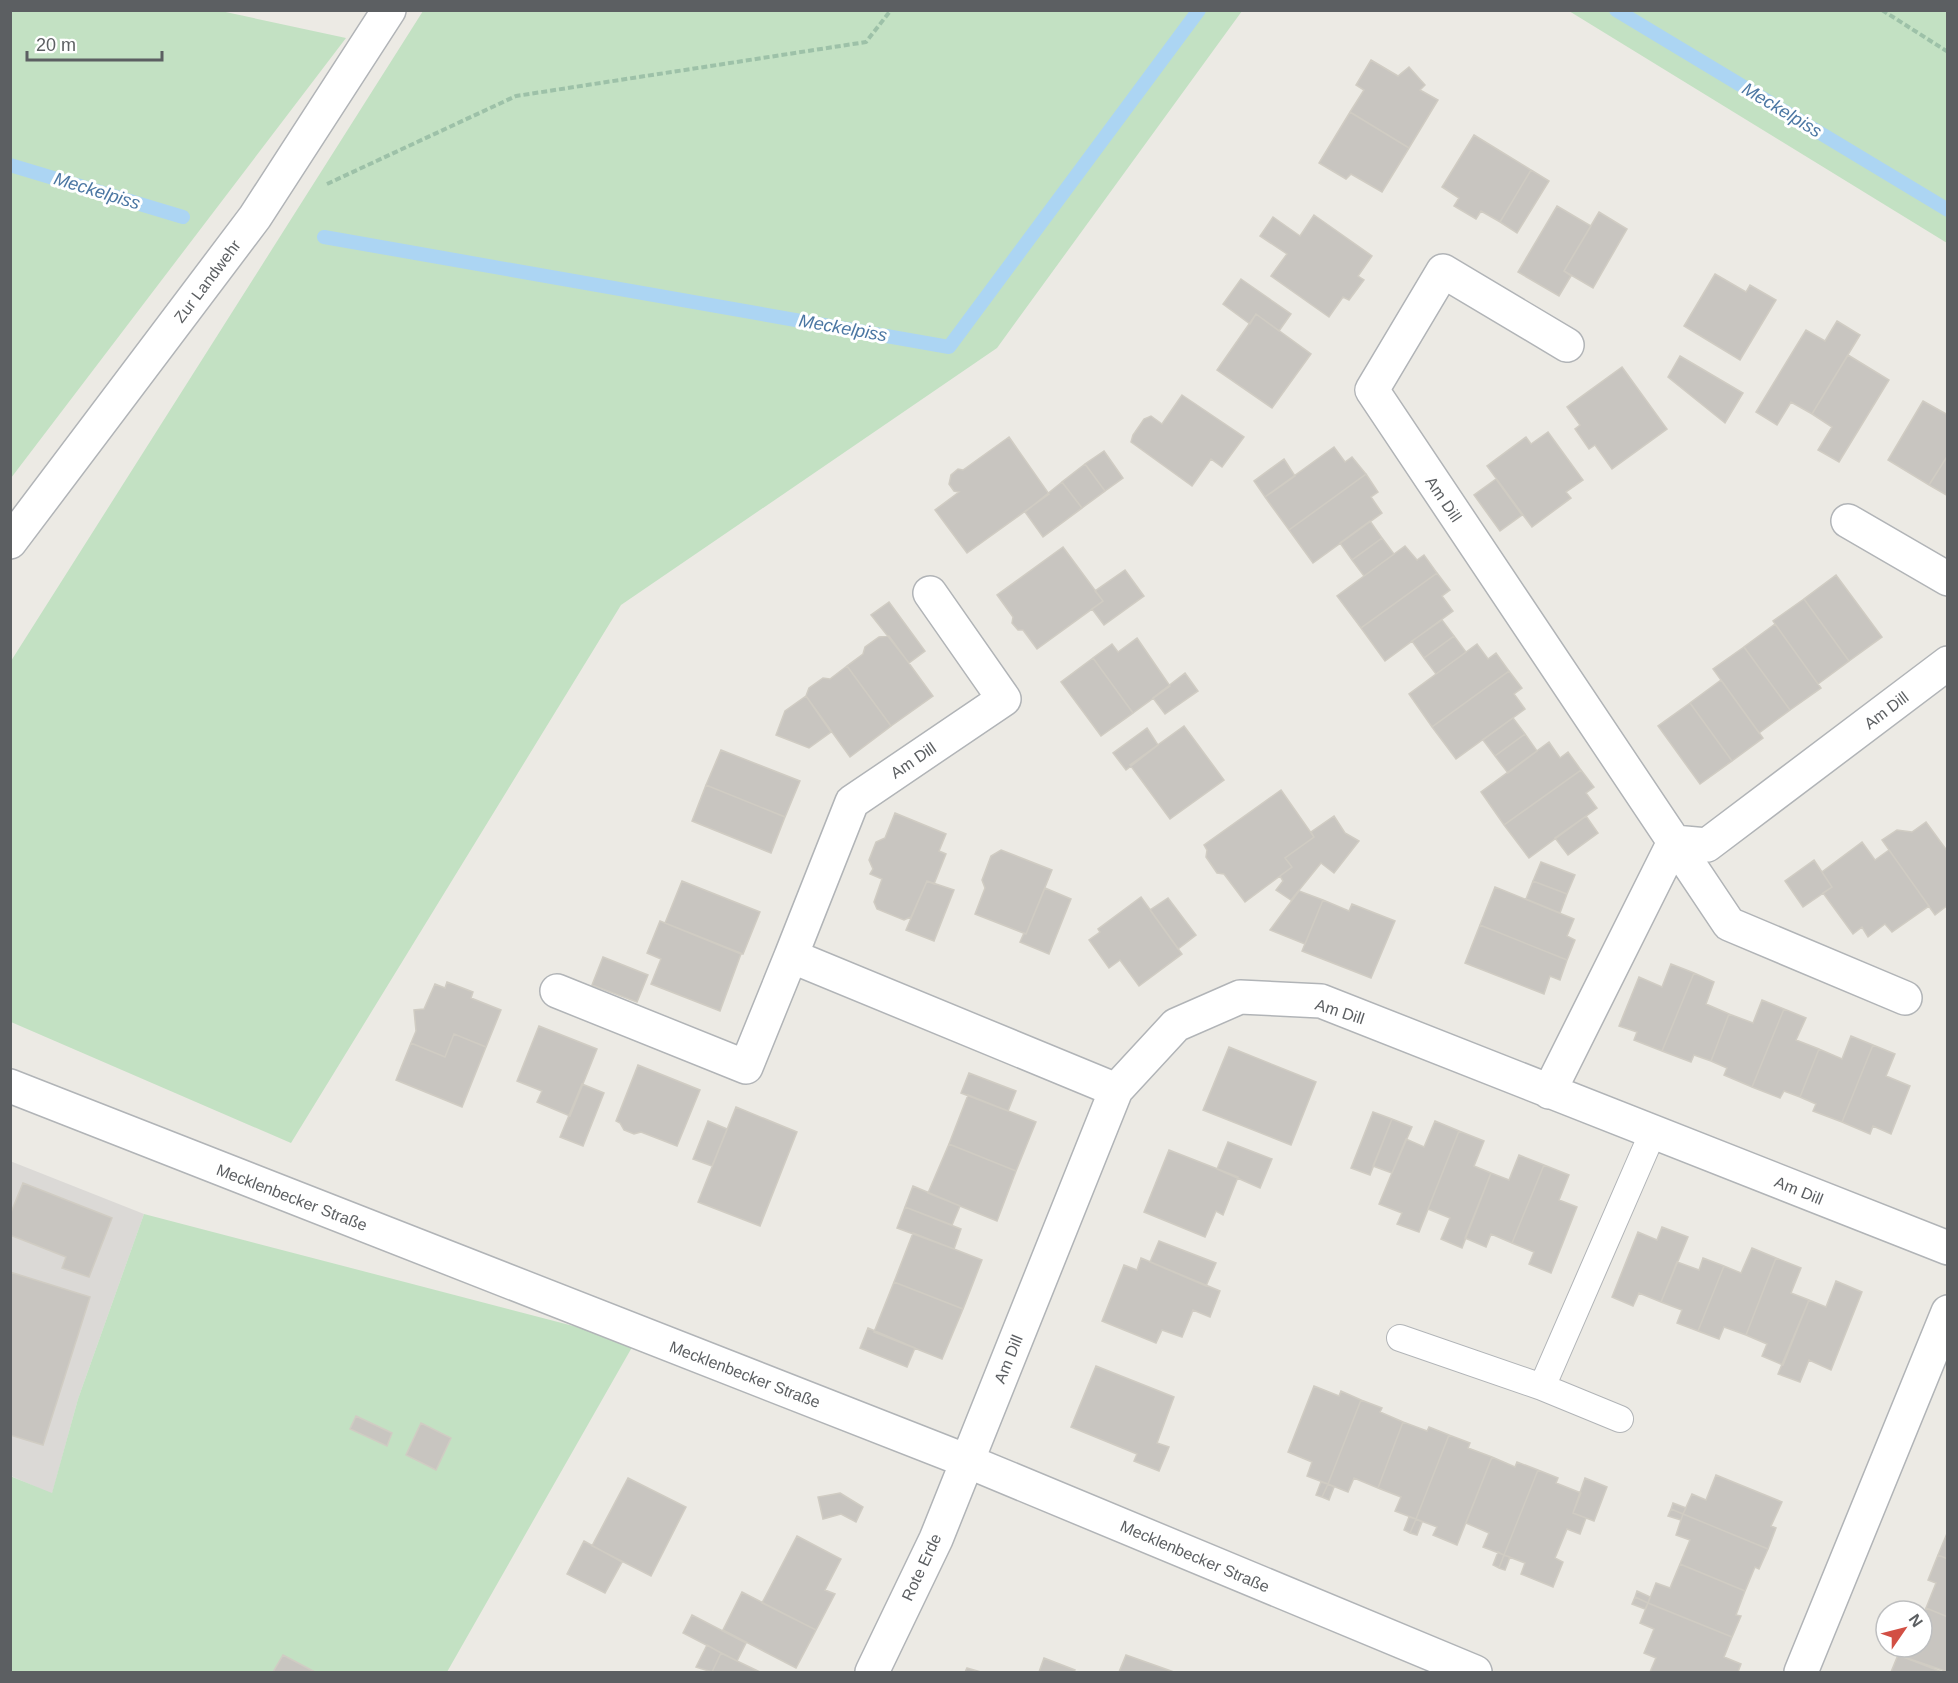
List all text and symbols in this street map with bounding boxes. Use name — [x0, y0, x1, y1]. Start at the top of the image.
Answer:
scale bar — [27, 24, 162, 62]
text: 20 m — [36, 35, 76, 55]
water label: Meckelpiss — [1739, 79, 1825, 141]
water label: Meckelpiss — [52, 168, 142, 214]
street label: Zur Landwehr — [171, 236, 244, 326]
water label: Meckelpiss — [797, 310, 889, 346]
street label: Am Dill — [1422, 474, 1465, 525]
street label: Am Dill — [1861, 688, 1912, 732]
street label: Am Dill — [888, 739, 939, 782]
street label: Am Dill — [1313, 996, 1367, 1027]
street label: Mecklenbecker Straße — [214, 1161, 370, 1234]
street label: Am Dill — [1772, 1173, 1825, 1208]
street label: Am Dill — [991, 1333, 1026, 1386]
street label: Mecklenbecker Straße — [667, 1338, 823, 1411]
street label: Mecklenbecker Straße — [1118, 1517, 1272, 1596]
street label: Rote Erde — [899, 1531, 944, 1603]
north arrow — [1874, 1599, 1934, 1659]
text: N — [1906, 1611, 1926, 1630]

